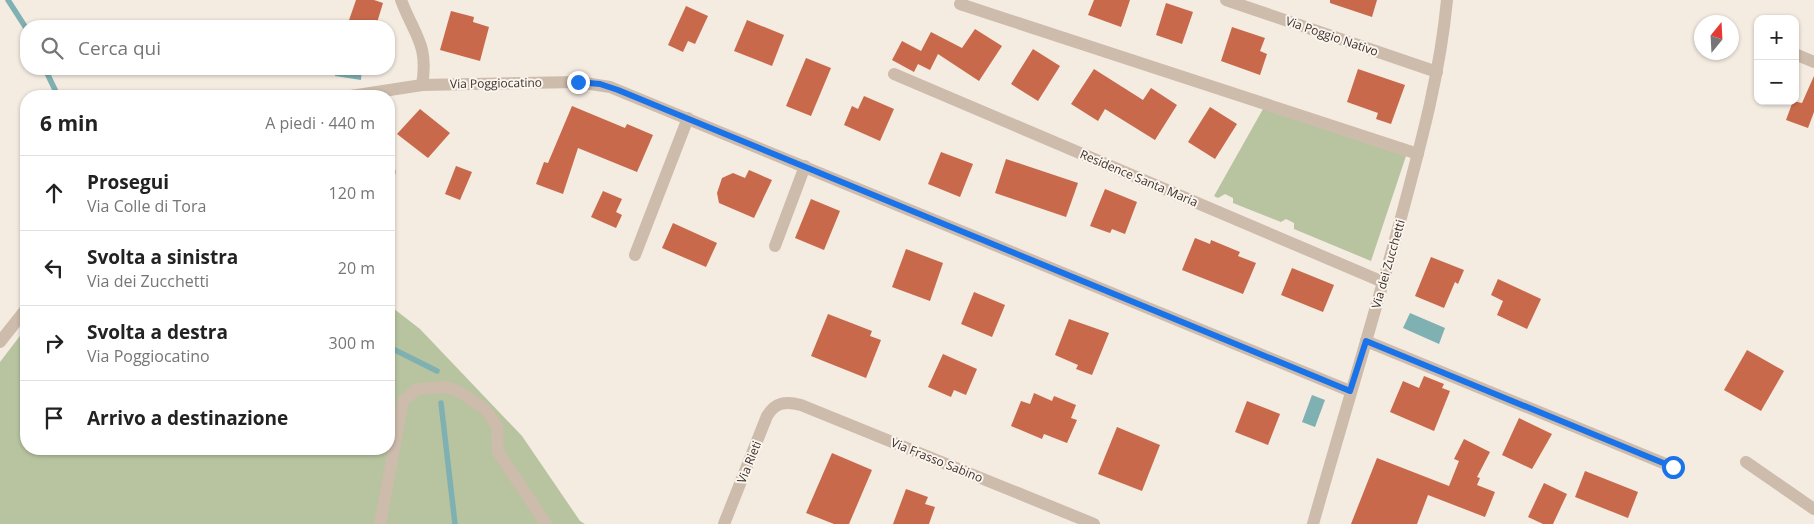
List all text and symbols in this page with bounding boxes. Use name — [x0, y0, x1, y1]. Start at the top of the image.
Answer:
street label: Via Poggio Nativo — [1283, 12, 1381, 60]
north arrow — [1694, 15, 1739, 60]
map controls — [1754, 15, 1799, 105]
button: + — [1754, 15, 1799, 60]
search box — [20, 20, 395, 75]
icon: search — [38, 34, 66, 62]
text: Cerca qui — [78, 35, 161, 61]
button: − — [1754, 60, 1799, 105]
route end — [567, 71, 590, 94]
street label: Via Poggiocatino — [450, 74, 542, 92]
text: 6 min — [40, 109, 98, 137]
text: A piedi · 440 m — [265, 112, 375, 134]
street label: Residence Santa Maria — [1077, 145, 1201, 211]
text: Prosegui — [87, 169, 169, 195]
icon: ahead — [40, 179, 68, 207]
text: 120 m — [329, 182, 375, 204]
text: Via Colle di Tora — [87, 195, 206, 217]
street label: Via dei Zucchetti — [1367, 218, 1409, 310]
text: Svolta a sinistra — [87, 244, 238, 270]
icon: left — [40, 254, 68, 282]
text: 20 m — [338, 257, 375, 279]
text: Via dei Zucchetti — [87, 270, 209, 292]
text: Svolta a destra — [87, 319, 228, 345]
icon: right — [40, 329, 68, 357]
text: 300 m — [329, 332, 375, 354]
text: Via Poggiocatino — [87, 345, 210, 367]
icon: arrive — [40, 404, 68, 432]
text: Arrivo a destinazione — [87, 405, 288, 431]
street label: Via Frasso Sabino — [889, 434, 985, 486]
street label: Via Rieti — [733, 438, 765, 486]
route start — [1662, 456, 1685, 479]

